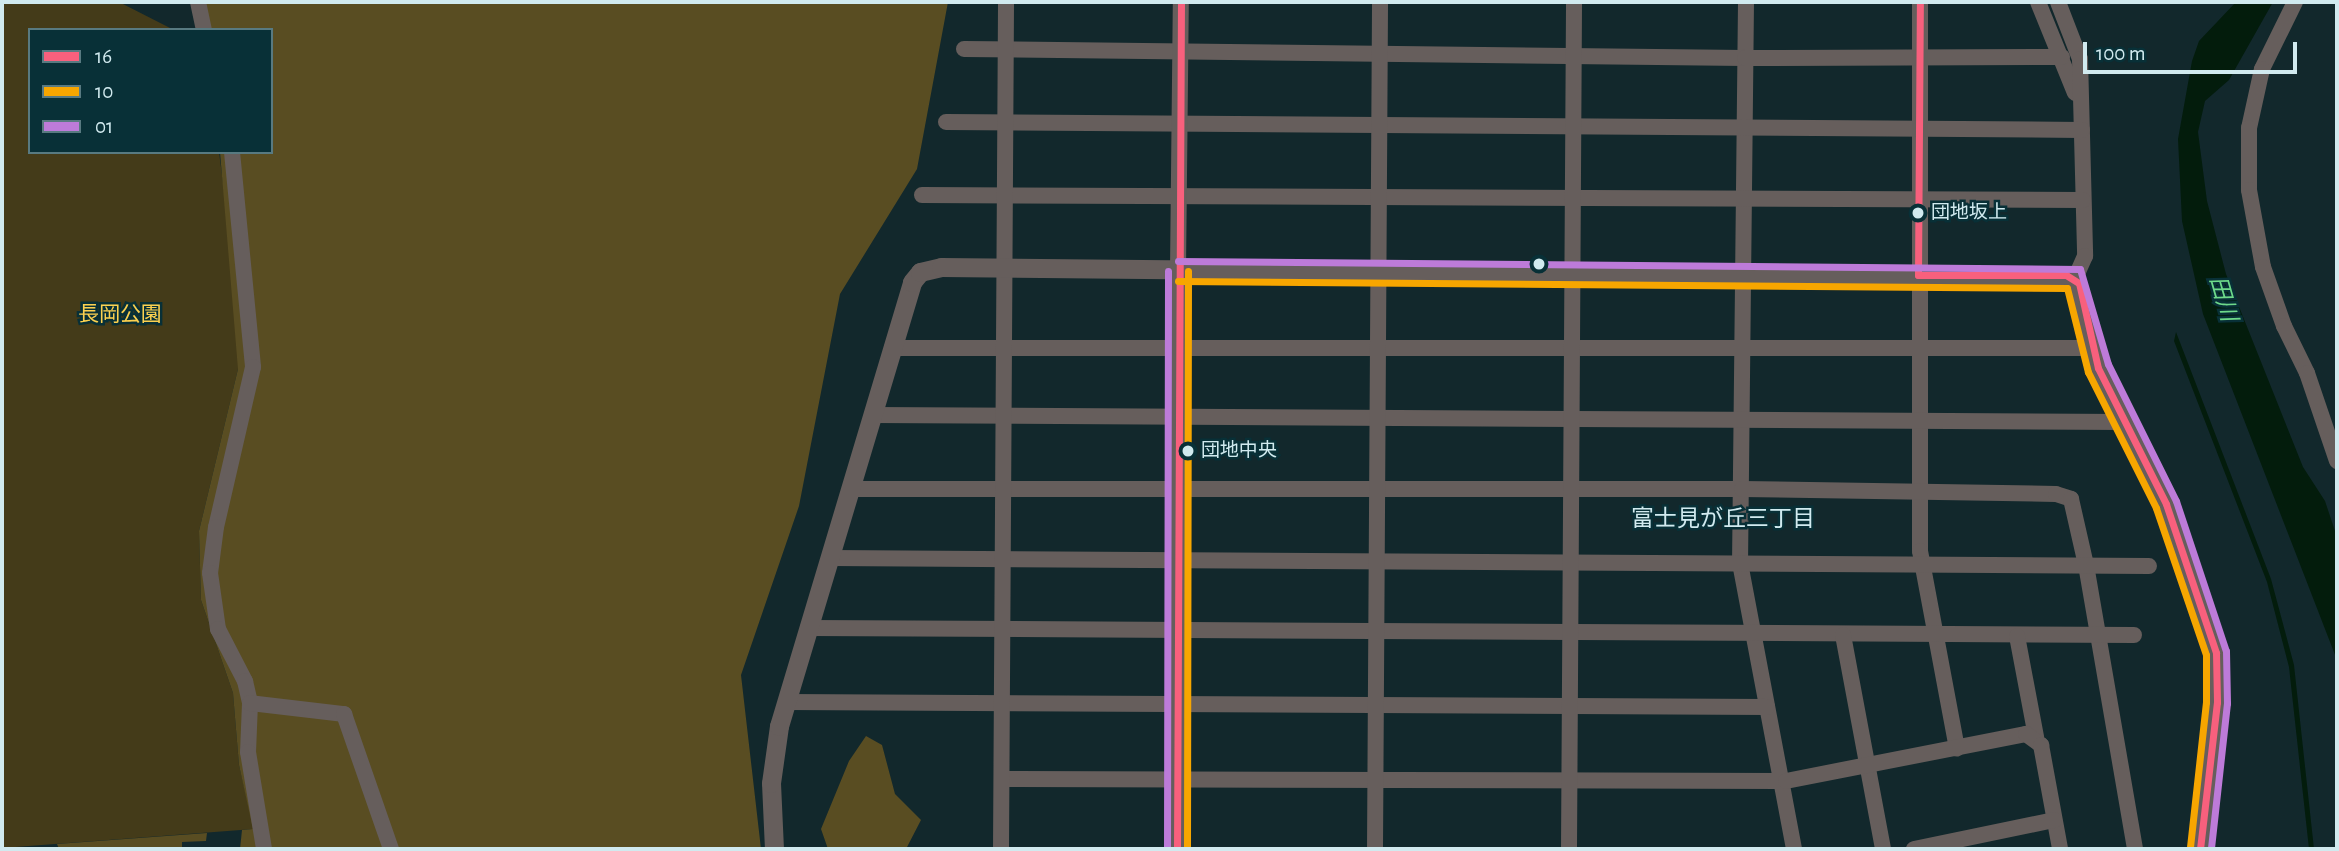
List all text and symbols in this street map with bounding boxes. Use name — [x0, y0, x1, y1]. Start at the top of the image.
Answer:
legend — [28, 28, 273, 154]
scale bar — [2087, 28, 2300, 72]
text: 100 m — [2096, 43, 2146, 64]
text: 16 — [95, 46, 112, 67]
text: 10 — [95, 81, 113, 102]
text: 01 — [95, 116, 113, 137]
place label: 団地坂上 — [1931, 202, 2007, 224]
marker: 団地坂上 — [1911, 206, 1925, 220]
unlabelled marker — [1532, 257, 1546, 271]
water label: 田川 — [2202, 273, 2242, 325]
park label: 長岡公園 — [78, 302, 162, 328]
place label: 団地中央 — [1201, 440, 1277, 462]
marker: 団地中央 — [1181, 444, 1195, 458]
district label: 富士見が丘三丁目 — [1631, 506, 1815, 534]

